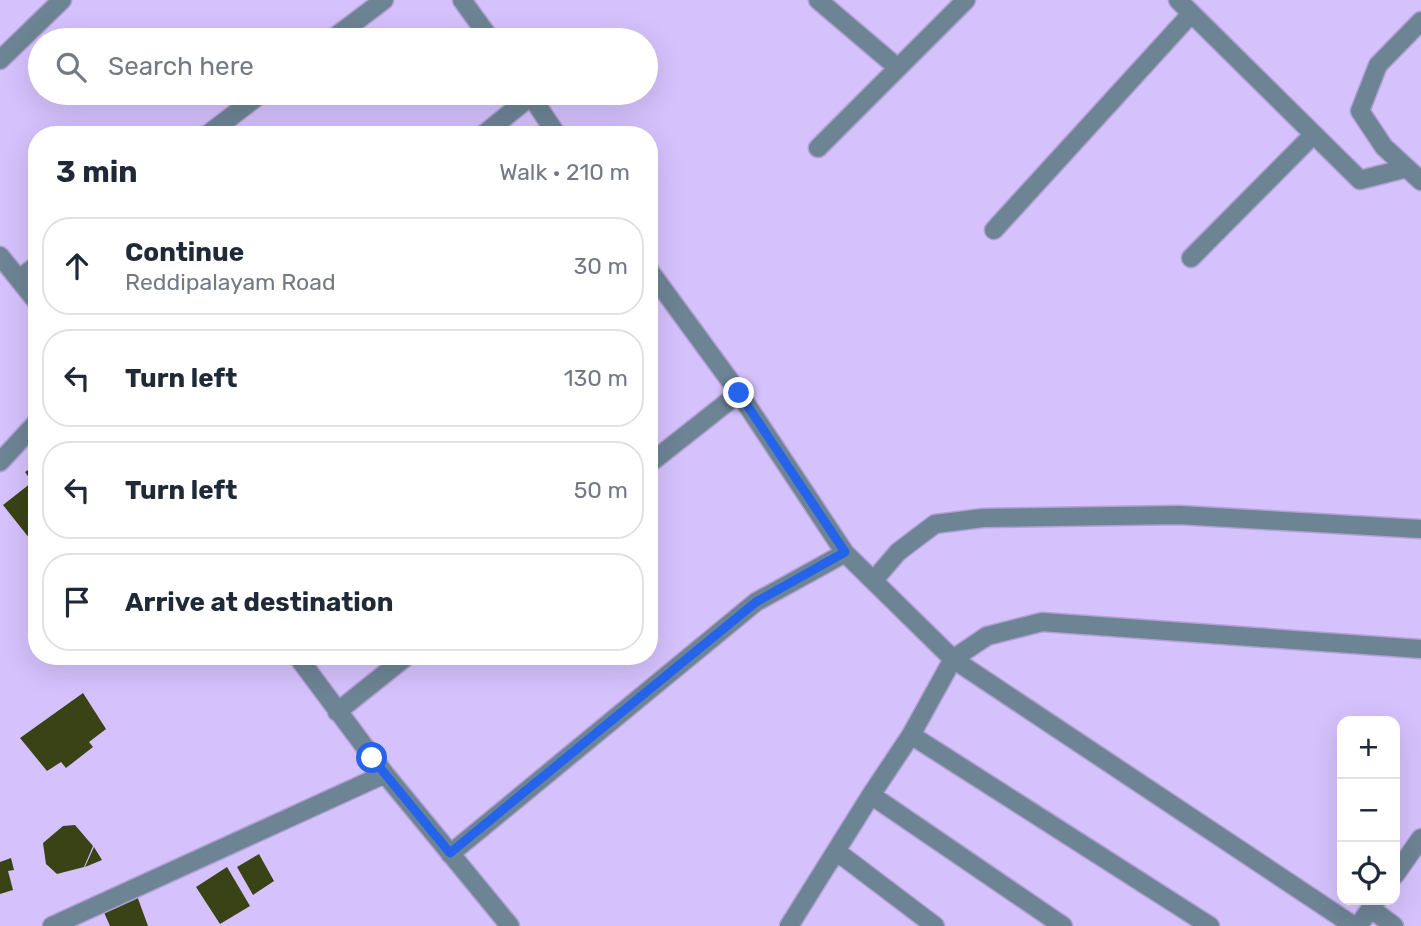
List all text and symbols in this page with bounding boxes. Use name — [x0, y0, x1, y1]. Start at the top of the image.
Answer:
search box — [28, 28, 658, 105]
icon: search — [52, 48, 90, 86]
text: Search here — [108, 51, 254, 82]
text: 3 min — [56, 154, 138, 190]
text: Walk · 210 m — [499, 158, 630, 186]
text: Continue — [125, 237, 244, 268]
icon: ahead — [58, 247, 96, 285]
text: 30 m — [573, 252, 628, 280]
text: Reddipalayam Road — [125, 268, 336, 296]
icon: left — [58, 359, 96, 397]
text: Turn left — [125, 363, 237, 394]
text: 130 m — [564, 364, 628, 392]
route end — [723, 377, 754, 408]
icon: left — [58, 471, 96, 509]
text: Turn left — [125, 475, 237, 506]
text: 50 m — [574, 476, 628, 504]
icon: arrive — [58, 583, 96, 621]
text: Arrive at destination — [125, 587, 393, 618]
map controls — [1337, 716, 1400, 905]
button: + — [1337, 716, 1400, 779]
route start — [356, 742, 387, 773]
button: − — [1337, 779, 1400, 842]
button: locate — [1337, 842, 1400, 905]

